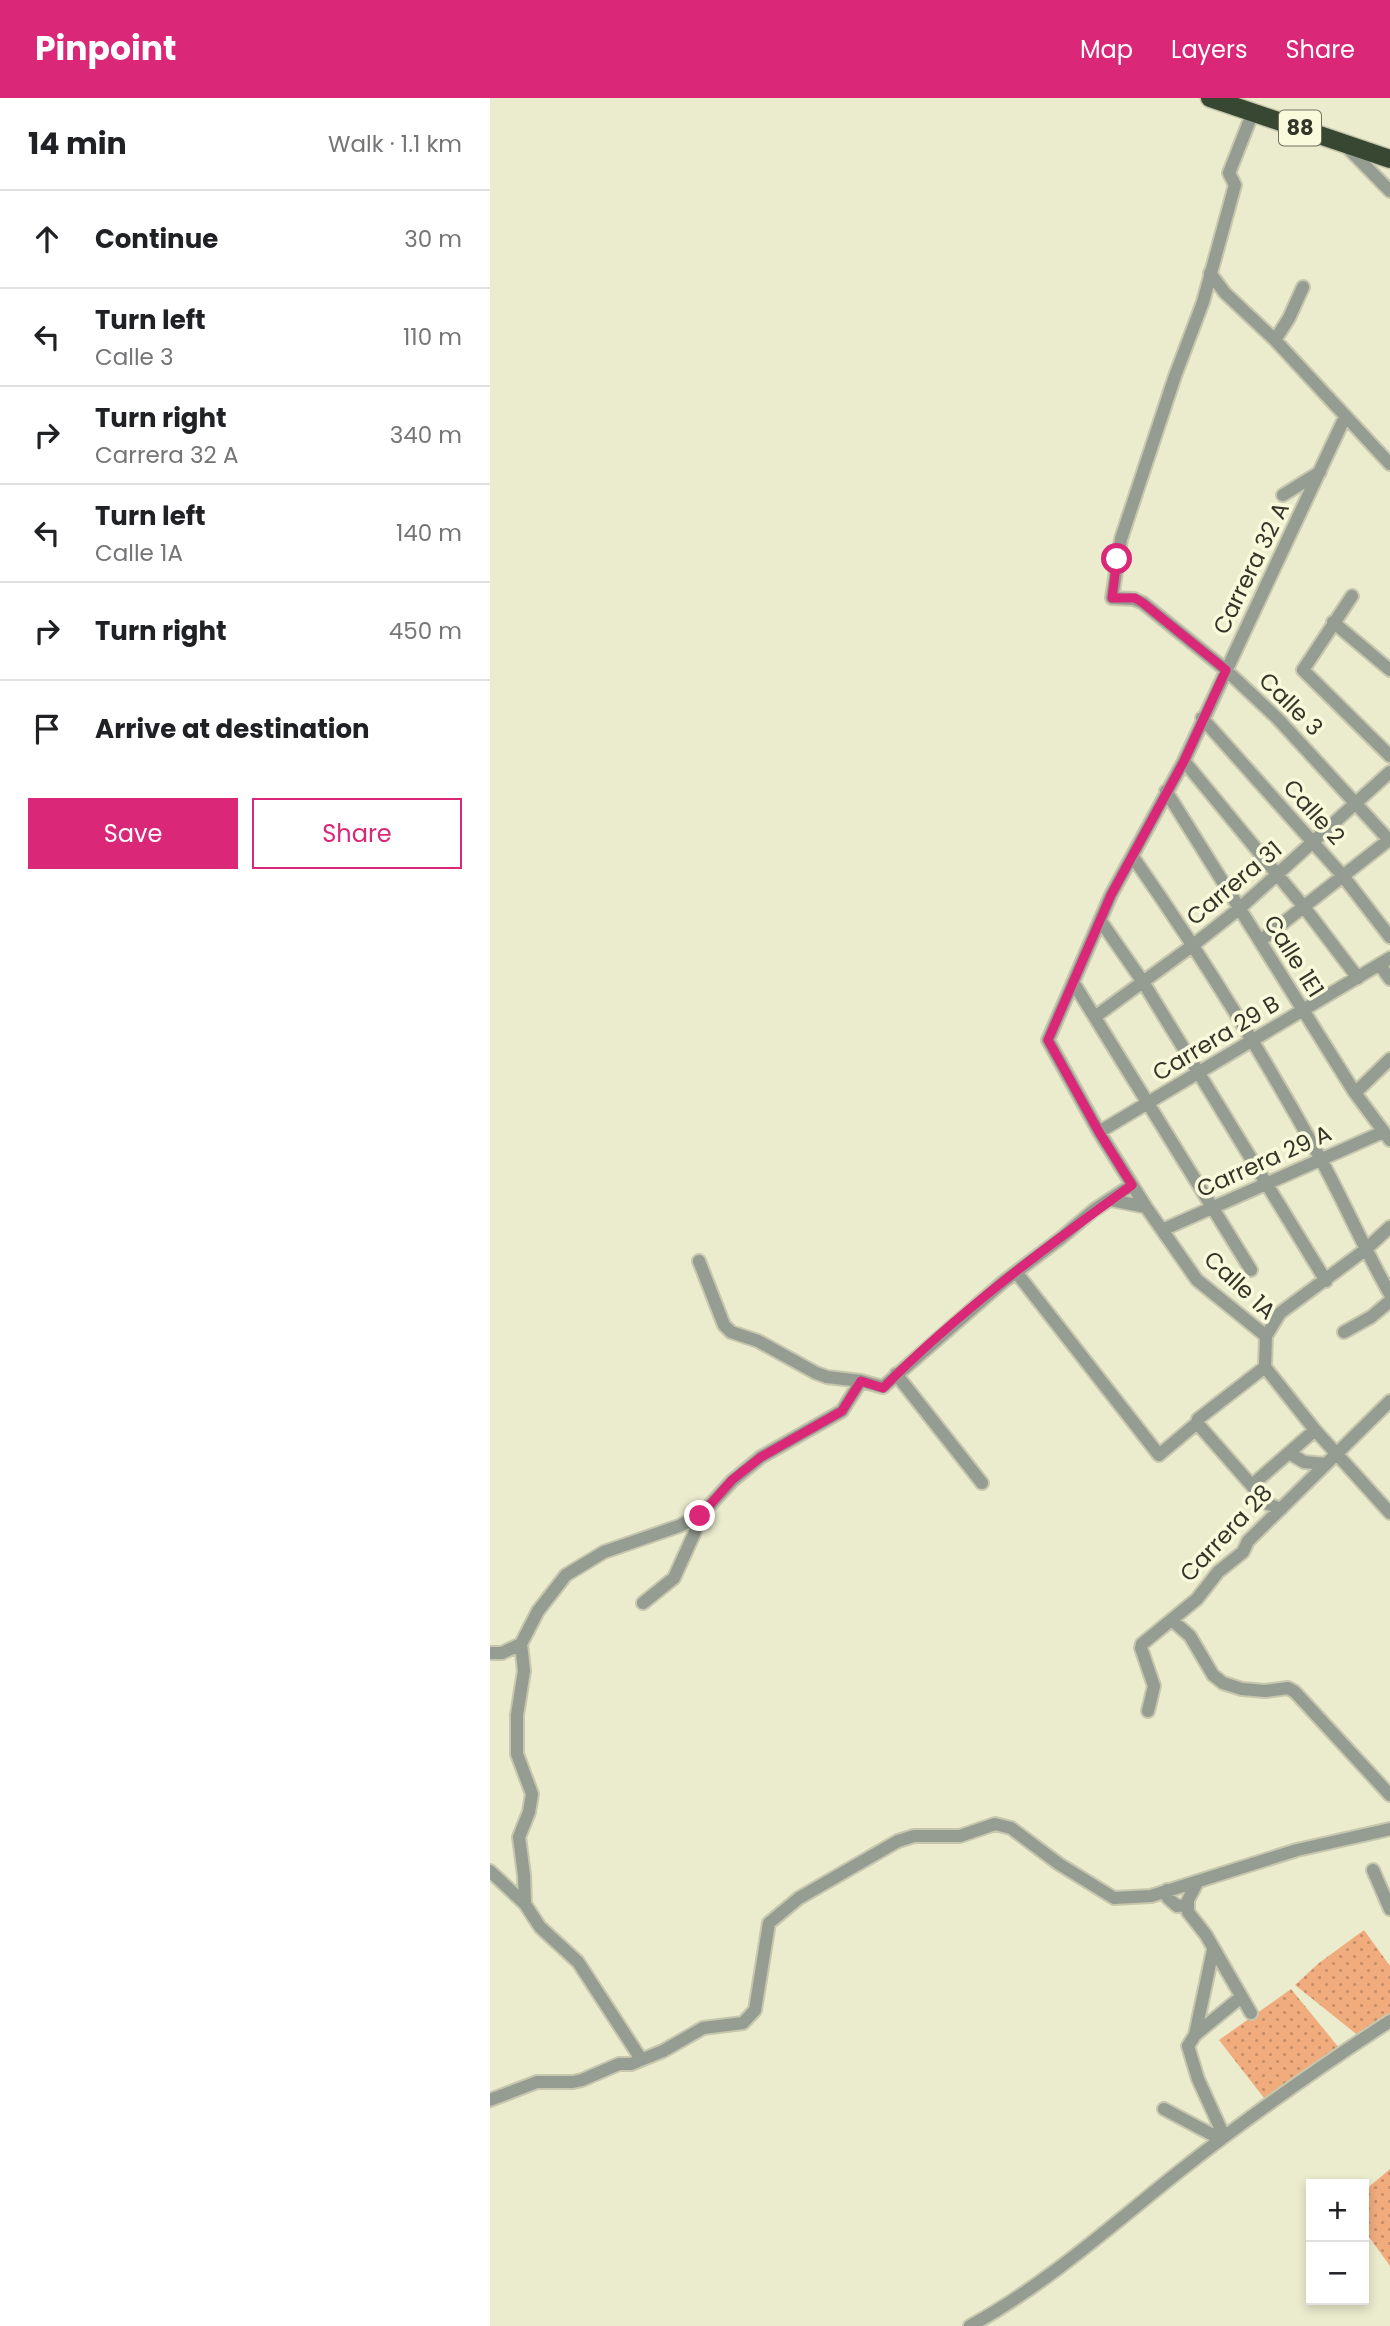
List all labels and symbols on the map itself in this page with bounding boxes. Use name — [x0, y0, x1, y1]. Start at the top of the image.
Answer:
road number: 88 — [1279, 110, 1321, 146]
street label: Carrera 32 A — [1205, 497, 1297, 639]
route start — [1101, 543, 1132, 574]
street label: Calle 3 — [1252, 665, 1330, 743]
street label: Calle 2 — [1276, 772, 1352, 852]
street label: Carrera 31 — [1179, 833, 1289, 933]
street label: Calle 1E1 — [1256, 909, 1332, 1003]
street label: Carrera 29 B — [1146, 987, 1286, 1089]
street label: Carrera 29 A — [1192, 1117, 1336, 1205]
street label: Calle 1A — [1197, 1243, 1283, 1327]
street label: Carrera 28 — [1172, 1477, 1280, 1589]
route end — [684, 1500, 715, 1531]

